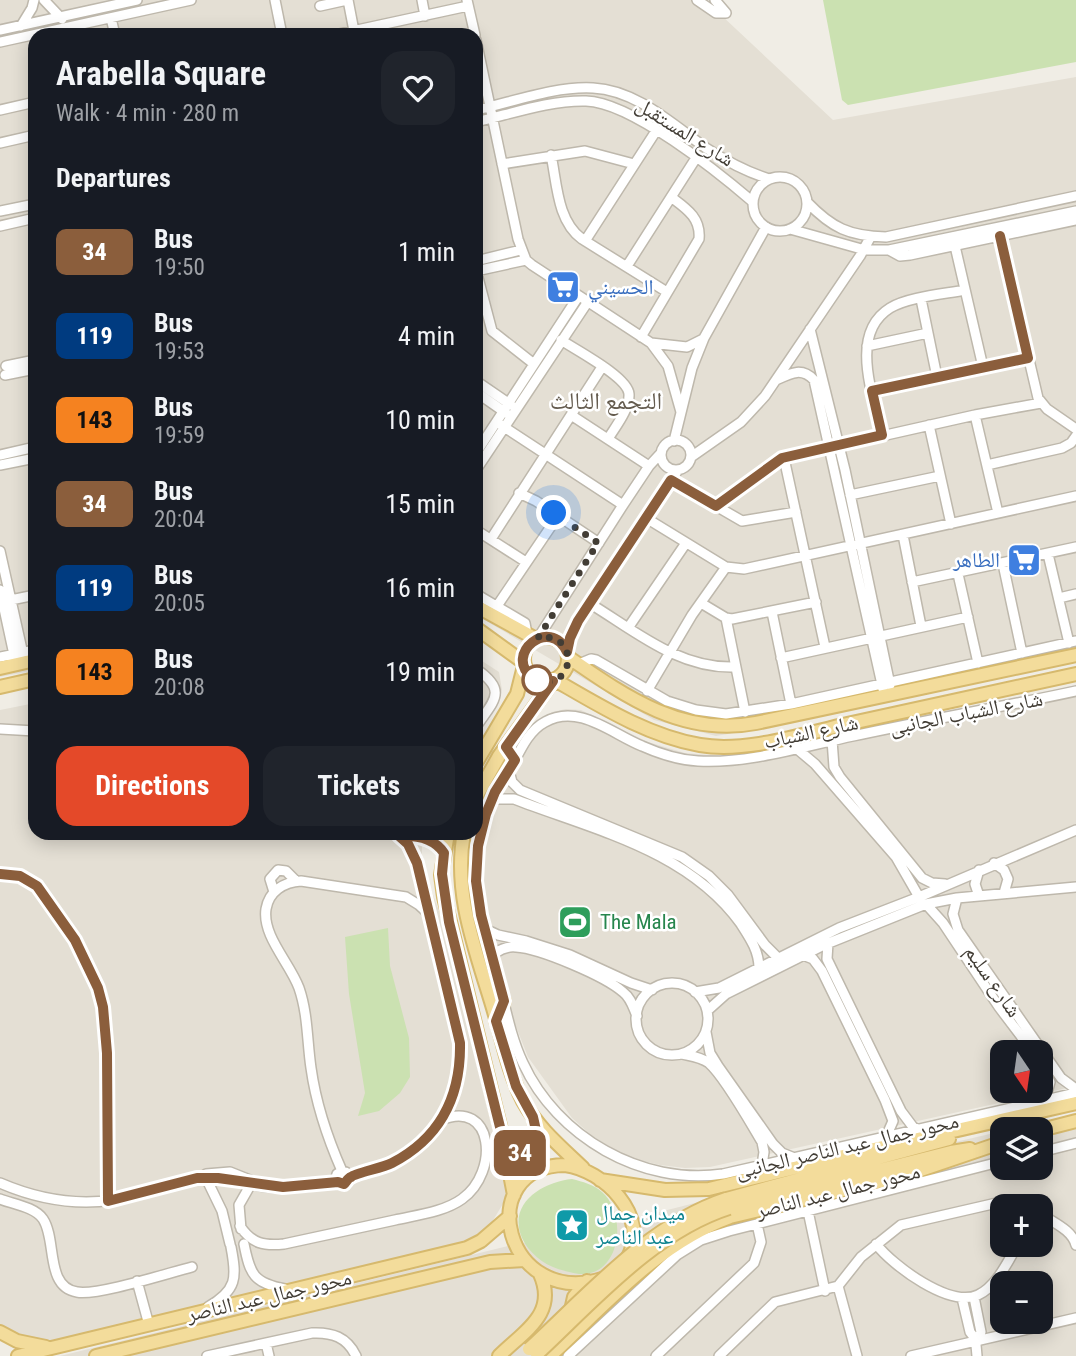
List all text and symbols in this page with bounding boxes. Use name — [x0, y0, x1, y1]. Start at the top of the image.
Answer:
button: heart — [381, 51, 455, 125]
text: Arabella Square — [56, 54, 266, 93]
street label: شارع المستقبل — [631, 92, 738, 172]
text: Walk · 4 min · 280 m — [56, 100, 239, 127]
text: Departures — [56, 163, 171, 193]
text: Bus — [154, 224, 193, 254]
text: 1 min — [398, 237, 455, 267]
text: 34 — [82, 238, 107, 266]
text: 19:50 — [154, 254, 205, 281]
supermarket icon: الحسيني — [544, 268, 582, 306]
place label: الحسيني — [588, 275, 653, 303]
text: Bus — [154, 308, 193, 338]
text: 4 min — [398, 321, 455, 351]
text: 119 — [76, 322, 113, 350]
text: 19:53 — [154, 338, 205, 365]
district label: التجمع الثالث — [550, 387, 662, 416]
text: Bus — [154, 392, 193, 422]
text: 10 min — [385, 405, 455, 435]
text: 143 — [76, 406, 113, 434]
text: 19:59 — [154, 422, 205, 449]
text: Bus — [154, 476, 193, 506]
text: 15 min — [385, 489, 455, 519]
text: 34 — [82, 490, 107, 518]
your location — [536, 495, 571, 530]
text: 20:04 — [154, 506, 205, 533]
supermarket icon: الطاهر — [1005, 541, 1043, 579]
place label: الطاهر — [952, 548, 1000, 572]
text: Bus — [154, 560, 193, 590]
text: 16 min — [385, 573, 455, 603]
text: 119 — [76, 574, 113, 602]
text: 20:05 — [154, 590, 205, 617]
text: Bus — [154, 644, 193, 674]
text: 19 min — [385, 657, 455, 687]
text: 143 — [76, 658, 113, 686]
unlabelled marker — [522, 665, 552, 695]
text: 20:08 — [154, 674, 205, 701]
street label: شارع الشباب الجانبى — [887, 686, 1045, 741]
street label: شارع الشباب — [762, 710, 861, 755]
button: Directions — [56, 746, 249, 826]
button: Tickets — [263, 746, 455, 826]
sports icon: The Mala — [556, 903, 594, 941]
place label: The Mala — [600, 910, 677, 934]
street label: شارع سليم — [958, 940, 1026, 1023]
north arrow — [990, 1040, 1054, 1102]
map controls — [990, 1040, 1053, 1334]
street label: محور جمال عبد الناصر الجانبى — [733, 1109, 961, 1184]
button: layers — [990, 1117, 1053, 1180]
line badge: 34 — [489, 1130, 552, 1176]
text: 34 — [508, 1139, 532, 1167]
street label: محور جمال عبد الناصر — [752, 1159, 923, 1223]
button: + — [990, 1194, 1053, 1257]
place label: ميدان جمال عبد الناصر — [595, 1201, 685, 1249]
place icon: ميدان جمال عبد الناصر — [553, 1206, 591, 1244]
street label: محور جمال عبد الناصر — [183, 1265, 354, 1327]
button: − — [990, 1271, 1053, 1334]

